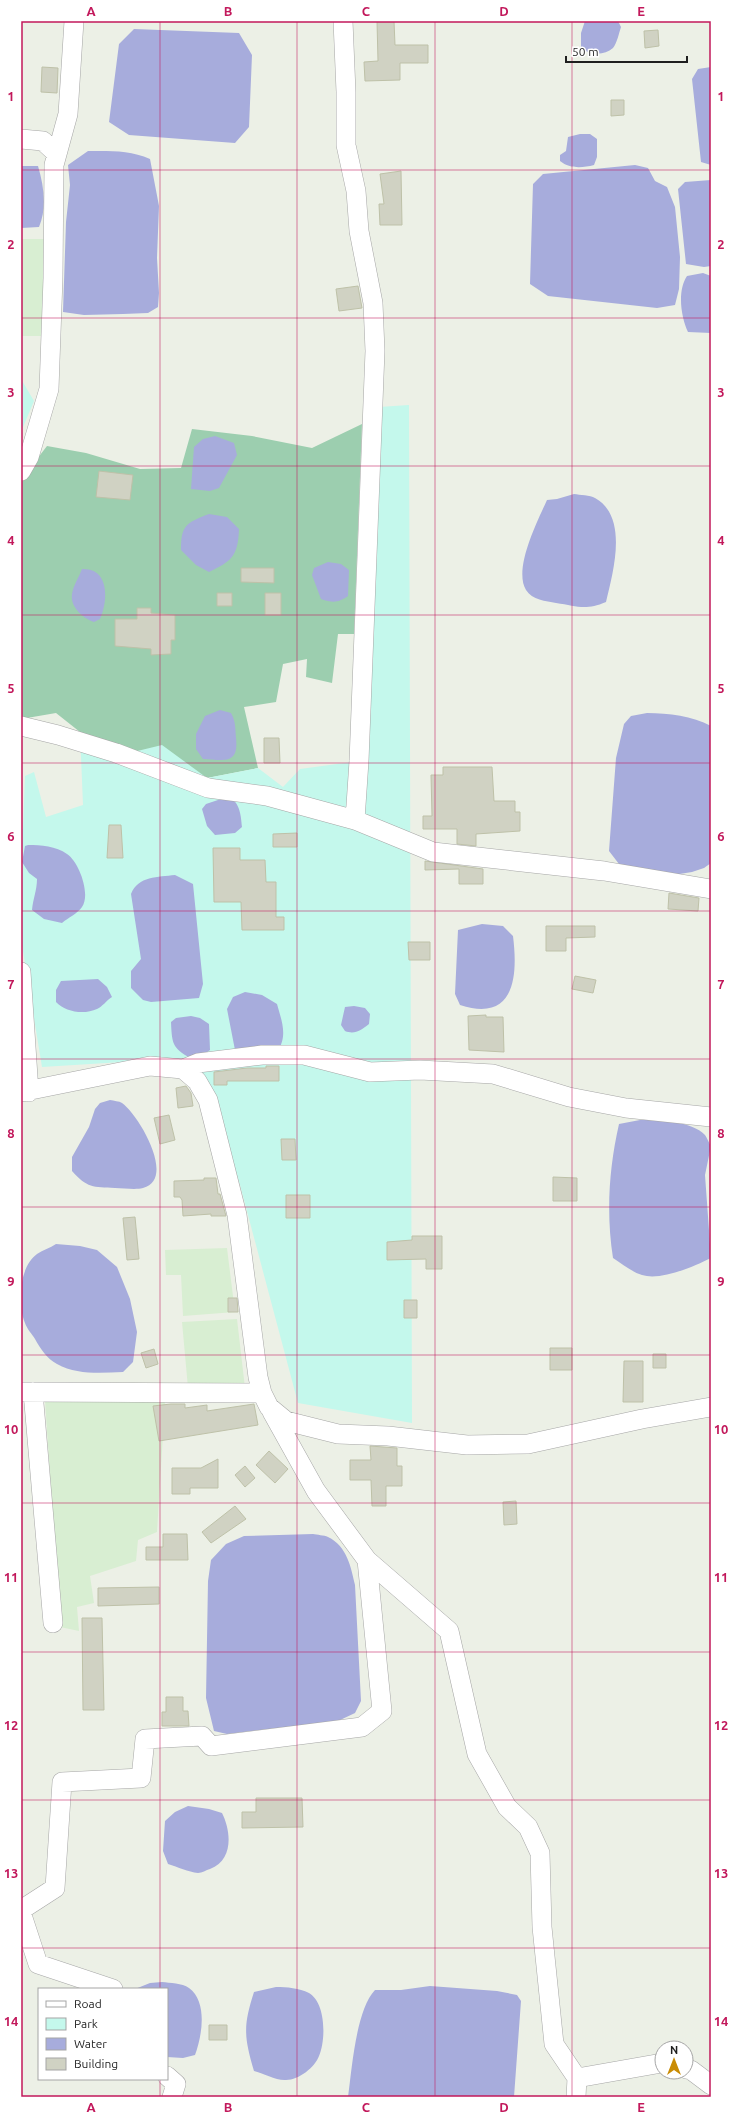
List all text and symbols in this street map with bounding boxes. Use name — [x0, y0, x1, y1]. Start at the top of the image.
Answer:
text: A — [86, 4, 96, 18]
text: B — [224, 4, 233, 18]
text: C — [362, 4, 371, 18]
text: D — [499, 4, 509, 18]
text: E — [637, 4, 645, 18]
scale bar — [566, 38, 687, 64]
text: 50 m — [572, 45, 599, 58]
text: 1 — [7, 89, 15, 103]
text: 1 — [717, 89, 725, 103]
text: 2 — [7, 237, 15, 251]
text: 2 — [717, 237, 725, 251]
text: 3 — [7, 385, 15, 399]
text: 3 — [717, 385, 725, 399]
text: 4 — [7, 533, 15, 547]
text: 4 — [717, 533, 725, 547]
text: 5 — [7, 681, 15, 695]
text: 5 — [717, 681, 725, 695]
text: 6 — [7, 829, 15, 843]
text: 6 — [717, 829, 725, 843]
text: 7 — [7, 977, 15, 991]
text: 7 — [717, 977, 725, 991]
text: 8 — [7, 1126, 15, 1140]
text: 8 — [717, 1126, 725, 1140]
text: 9 — [7, 1274, 15, 1288]
text: 9 — [717, 1274, 725, 1288]
text: 10 — [4, 1422, 18, 1436]
text: 10 — [714, 1422, 728, 1436]
text: 11 — [4, 1570, 18, 1584]
text: 11 — [714, 1570, 728, 1584]
text: 12 — [4, 1718, 18, 1732]
text: 12 — [714, 1718, 728, 1732]
text: 13 — [4, 1866, 18, 1880]
text: 13 — [714, 1866, 728, 1880]
legend — [38, 1988, 168, 2080]
text: Road — [74, 1997, 102, 2010]
text: 14 — [4, 2014, 18, 2028]
text: 14 — [714, 2014, 728, 2028]
text: Park — [74, 2017, 98, 2030]
text: Water — [74, 2037, 107, 2050]
north arrow — [654, 2040, 694, 2080]
text: N — [670, 2044, 678, 2056]
text: Building — [74, 2057, 118, 2070]
text: A — [86, 2100, 96, 2114]
text: B — [224, 2100, 233, 2114]
text: C — [362, 2100, 371, 2114]
text: D — [499, 2100, 509, 2114]
text: E — [637, 2100, 645, 2114]

